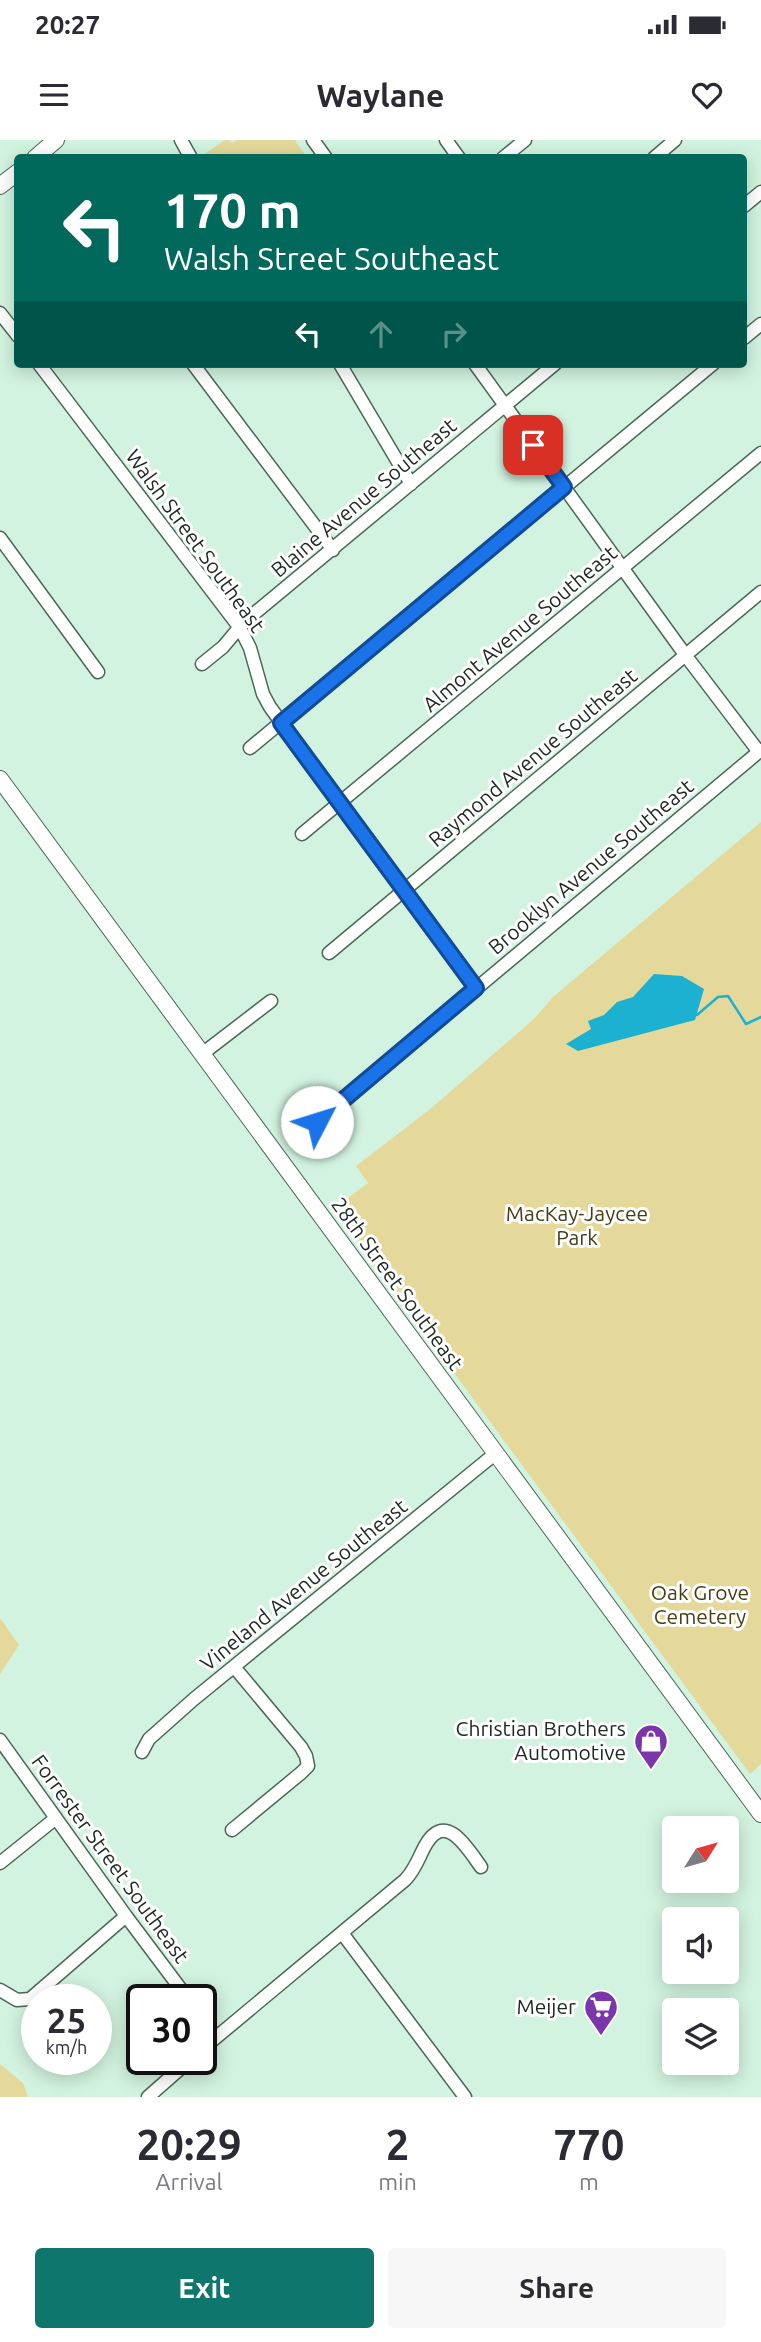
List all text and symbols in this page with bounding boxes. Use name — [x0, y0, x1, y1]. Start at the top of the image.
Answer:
text: 20:27 — [35, 10, 100, 39]
icon: menu — [35, 76, 73, 114]
icon: heart — [688, 76, 726, 114]
text: Waylane — [317, 77, 444, 113]
icon: left — [49, 182, 140, 273]
text: 170 m — [164, 182, 301, 237]
text: Walsh Street Southeast — [164, 240, 499, 276]
icon: left — [289, 315, 327, 353]
icon: ahead — [362, 315, 400, 353]
icon: right — [435, 315, 473, 353]
street label: Blaine Avenue Southeast — [266, 413, 461, 582]
pin — [503, 415, 563, 475]
icon: arrive — [514, 426, 552, 464]
street label: Walsh Street Southeast — [121, 444, 270, 636]
street label: Almont Avenue Southeast — [418, 540, 621, 716]
street label: Raymond Avenue Southeast — [423, 663, 641, 851]
street label: Brooklyn Avenue Southeast — [483, 774, 698, 959]
position arrow — [280, 1085, 354, 1159]
street label: 28th Street Southeast — [327, 1192, 468, 1374]
park label: MacKay-Jaycee Park — [506, 1201, 648, 1249]
street label: Vineland Avenue Southeast — [195, 1493, 412, 1675]
park label: Oak Grove Cemetery — [651, 1580, 749, 1628]
place label: Christian Brothers Automotive — [456, 1716, 626, 1764]
shop icon: Christian Brothers Automotive — [632, 1722, 670, 1771]
street label: Forrester Street Southeast — [27, 1750, 194, 1967]
north arrow — [662, 1816, 738, 1894]
map controls — [662, 1816, 739, 2075]
button: sound — [662, 1907, 739, 1984]
speed limit sign: 30 — [126, 1984, 217, 2075]
supermarket icon: Meijer — [582, 1988, 620, 2037]
place label: Meijer — [516, 1994, 576, 2018]
button: layers — [662, 1998, 739, 2075]
text: 25 — [47, 2000, 86, 2040]
text: km/h — [46, 2037, 87, 2057]
text: 20:29 — [137, 2121, 242, 2168]
text: 2 — [386, 2121, 409, 2168]
text: 770 — [553, 2121, 624, 2168]
text: Arrival — [156, 2169, 223, 2194]
text: min — [378, 2169, 417, 2194]
text: m — [579, 2169, 599, 2194]
button: Exit — [35, 2248, 374, 2328]
button: Share — [388, 2248, 726, 2328]

